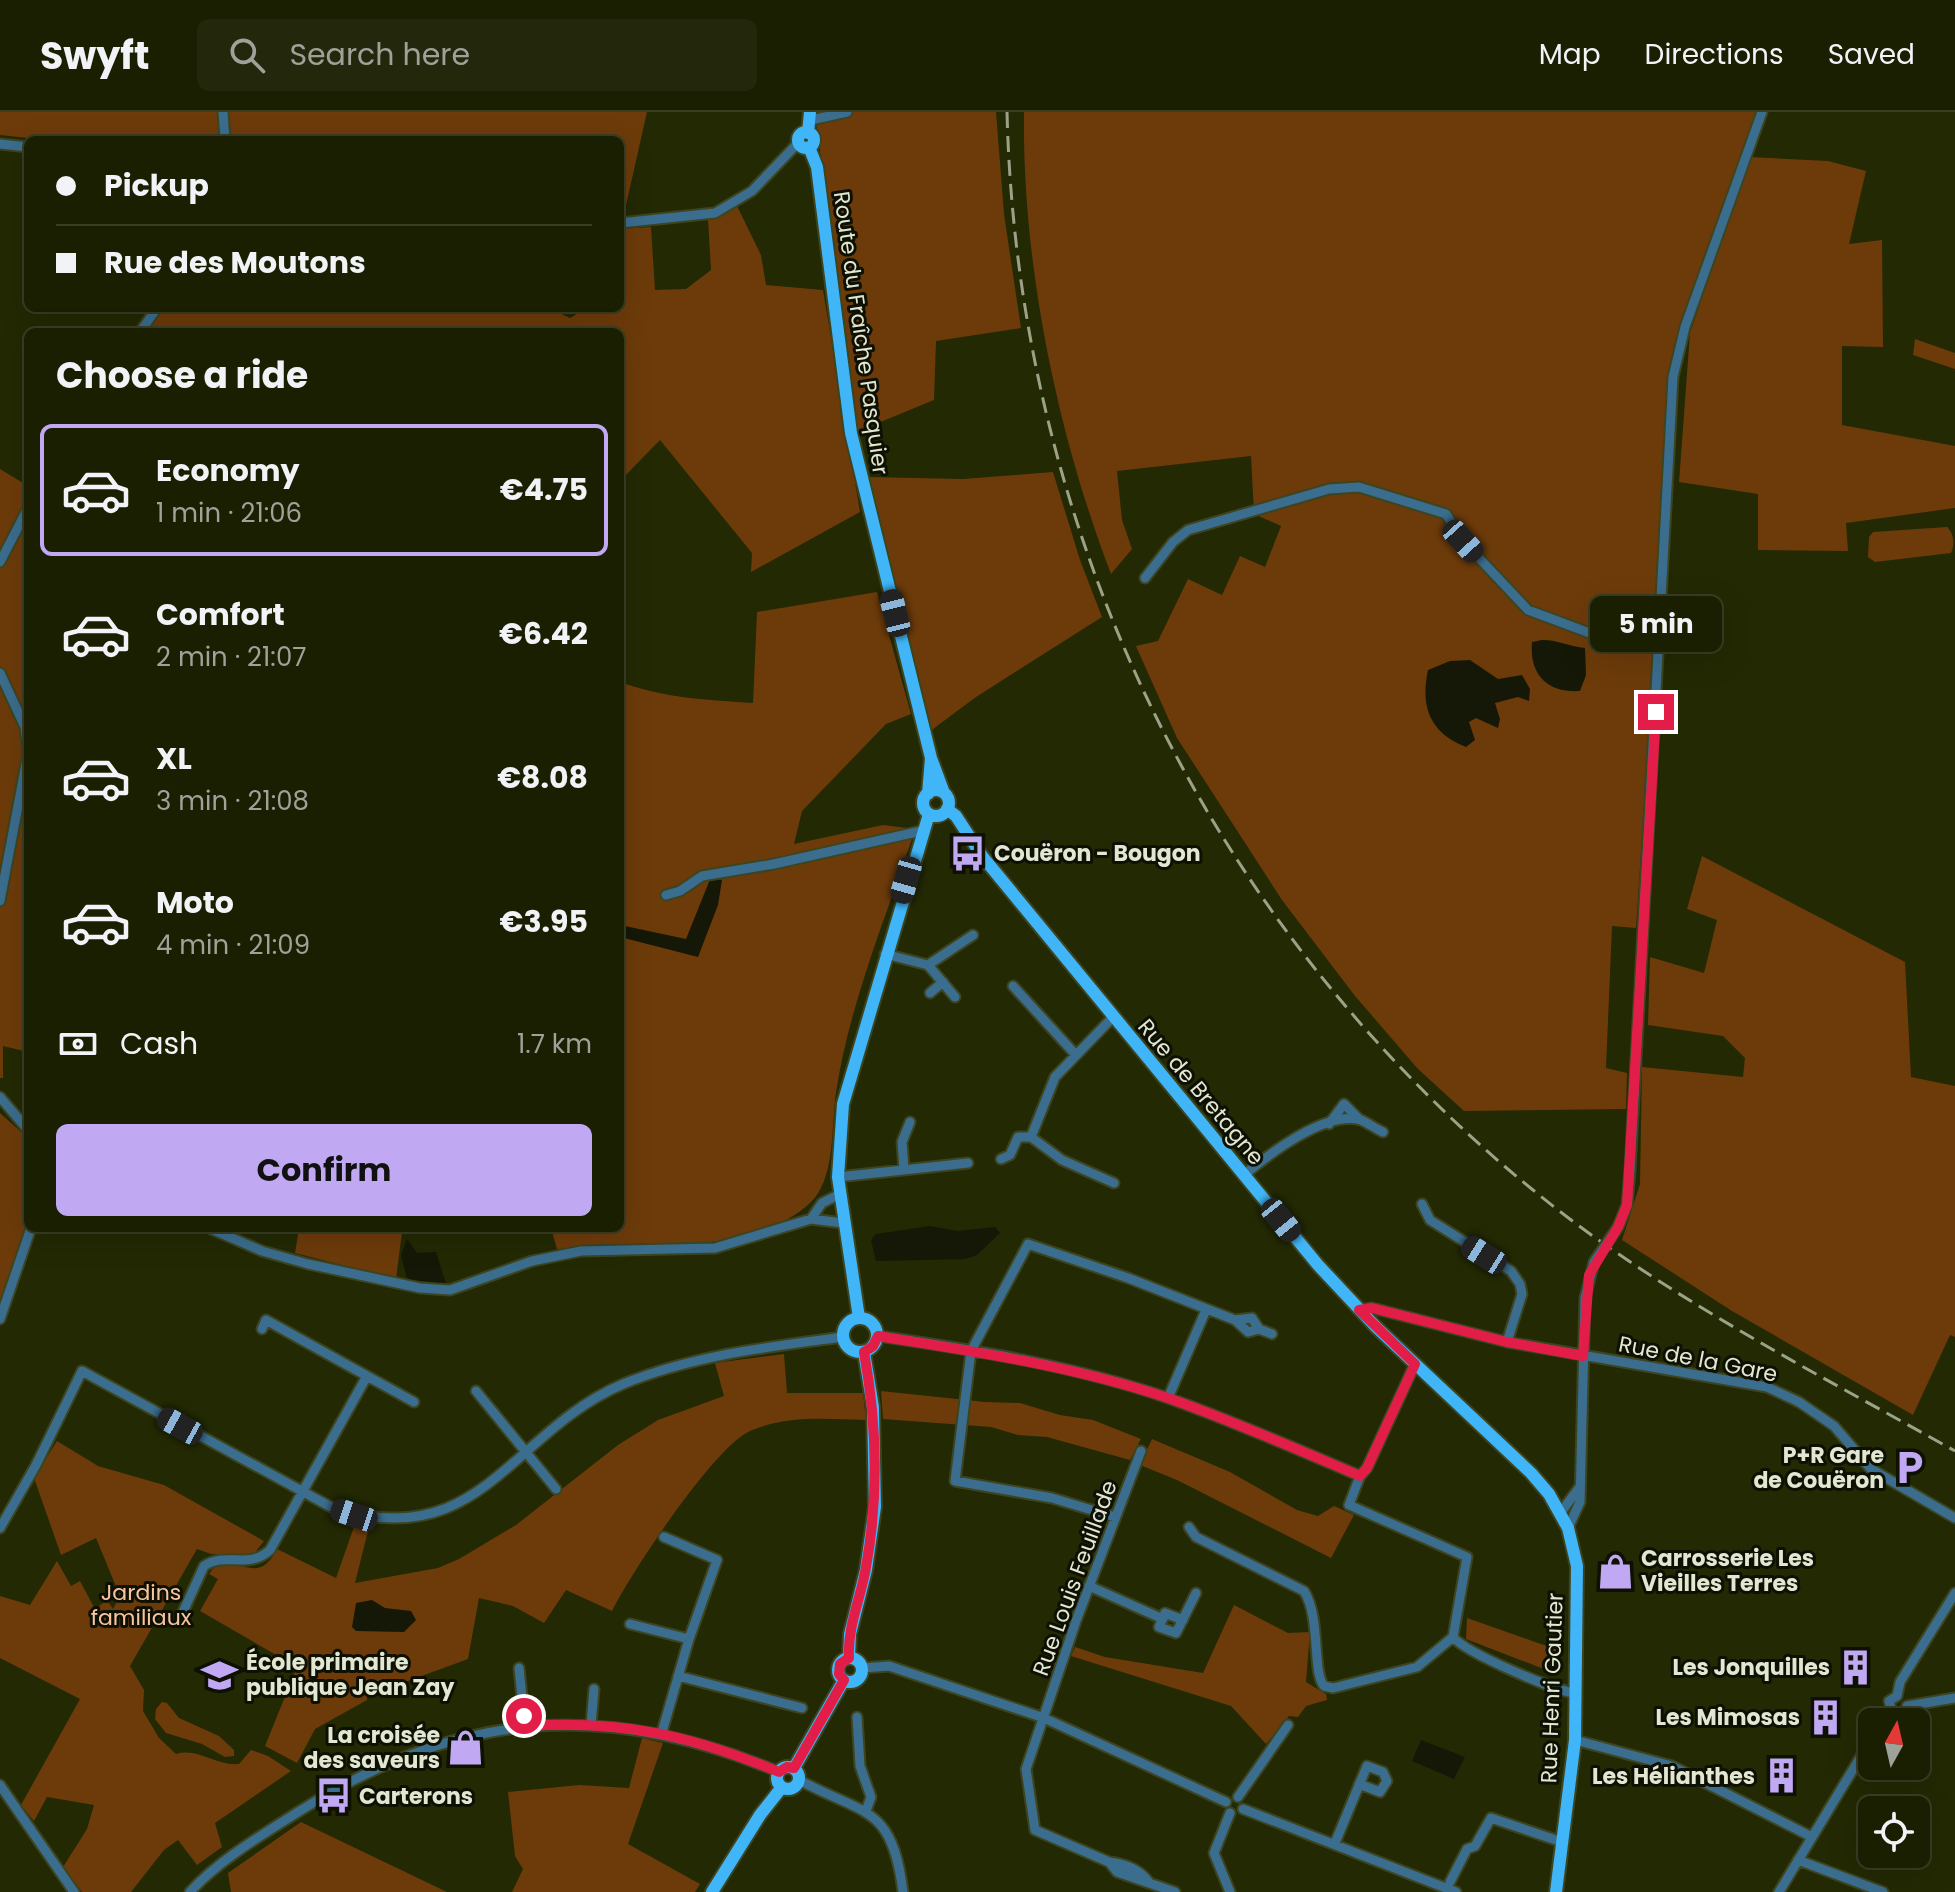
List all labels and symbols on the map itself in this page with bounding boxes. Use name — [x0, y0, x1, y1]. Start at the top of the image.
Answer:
street label: Route du Fraîche Pasquier — [826, 189, 896, 477]
car — [1438, 515, 1488, 567]
car — [878, 587, 912, 639]
callout: 5 min — [1590, 596, 1722, 652]
route end — [1638, 694, 1674, 730]
bus stop icon: Couëron - Bougon — [949, 834, 987, 872]
place label: Couëron - Bougon — [994, 838, 1201, 869]
car — [888, 854, 924, 906]
street label: Rue de Bretagne — [1131, 1012, 1271, 1172]
car — [1257, 1194, 1305, 1246]
car — [1457, 1232, 1511, 1278]
street label: Rue de la Gare — [1616, 1328, 1780, 1390]
car — [153, 1404, 207, 1448]
place label: P+R Gare de Couëron — [1753, 1440, 1884, 1496]
parking icon: P+R Gare de Couëron — [1891, 1449, 1929, 1487]
street label: Rue Louis Feuillade — [1025, 1476, 1125, 1680]
car — [327, 1496, 381, 1534]
place label: Carrosserie Les Vieilles Terres — [1641, 1543, 1814, 1599]
shop icon: Carrosserie Les Vieilles Terres — [1596, 1552, 1634, 1590]
park label: Jardins familiaux — [91, 1577, 192, 1633]
street label: Rue Henri Gautier — [1533, 1592, 1571, 1784]
place label: École primaire publique Jean Zay — [246, 1647, 454, 1703]
building icon: Les Jonquilles — [1837, 1648, 1875, 1686]
place label: Les Jonquilles — [1672, 1652, 1830, 1683]
school or university icon: École primaire publique Jean Zay — [201, 1656, 239, 1694]
route start — [506, 1698, 542, 1734]
building icon: Les Mimosas — [1807, 1698, 1845, 1736]
place label: Les Mimosas — [1656, 1702, 1800, 1733]
north arrow — [1858, 1708, 1930, 1780]
place label: La croisée des saveurs — [304, 1720, 440, 1776]
shop icon: La croisée des saveurs — [447, 1729, 485, 1767]
building icon: Les Hélianthes — [1762, 1757, 1800, 1795]
place label: Les Hélianthes — [1592, 1761, 1755, 1792]
bus stop icon: Carterons — [314, 1777, 352, 1815]
place label: Carterons — [359, 1781, 473, 1812]

